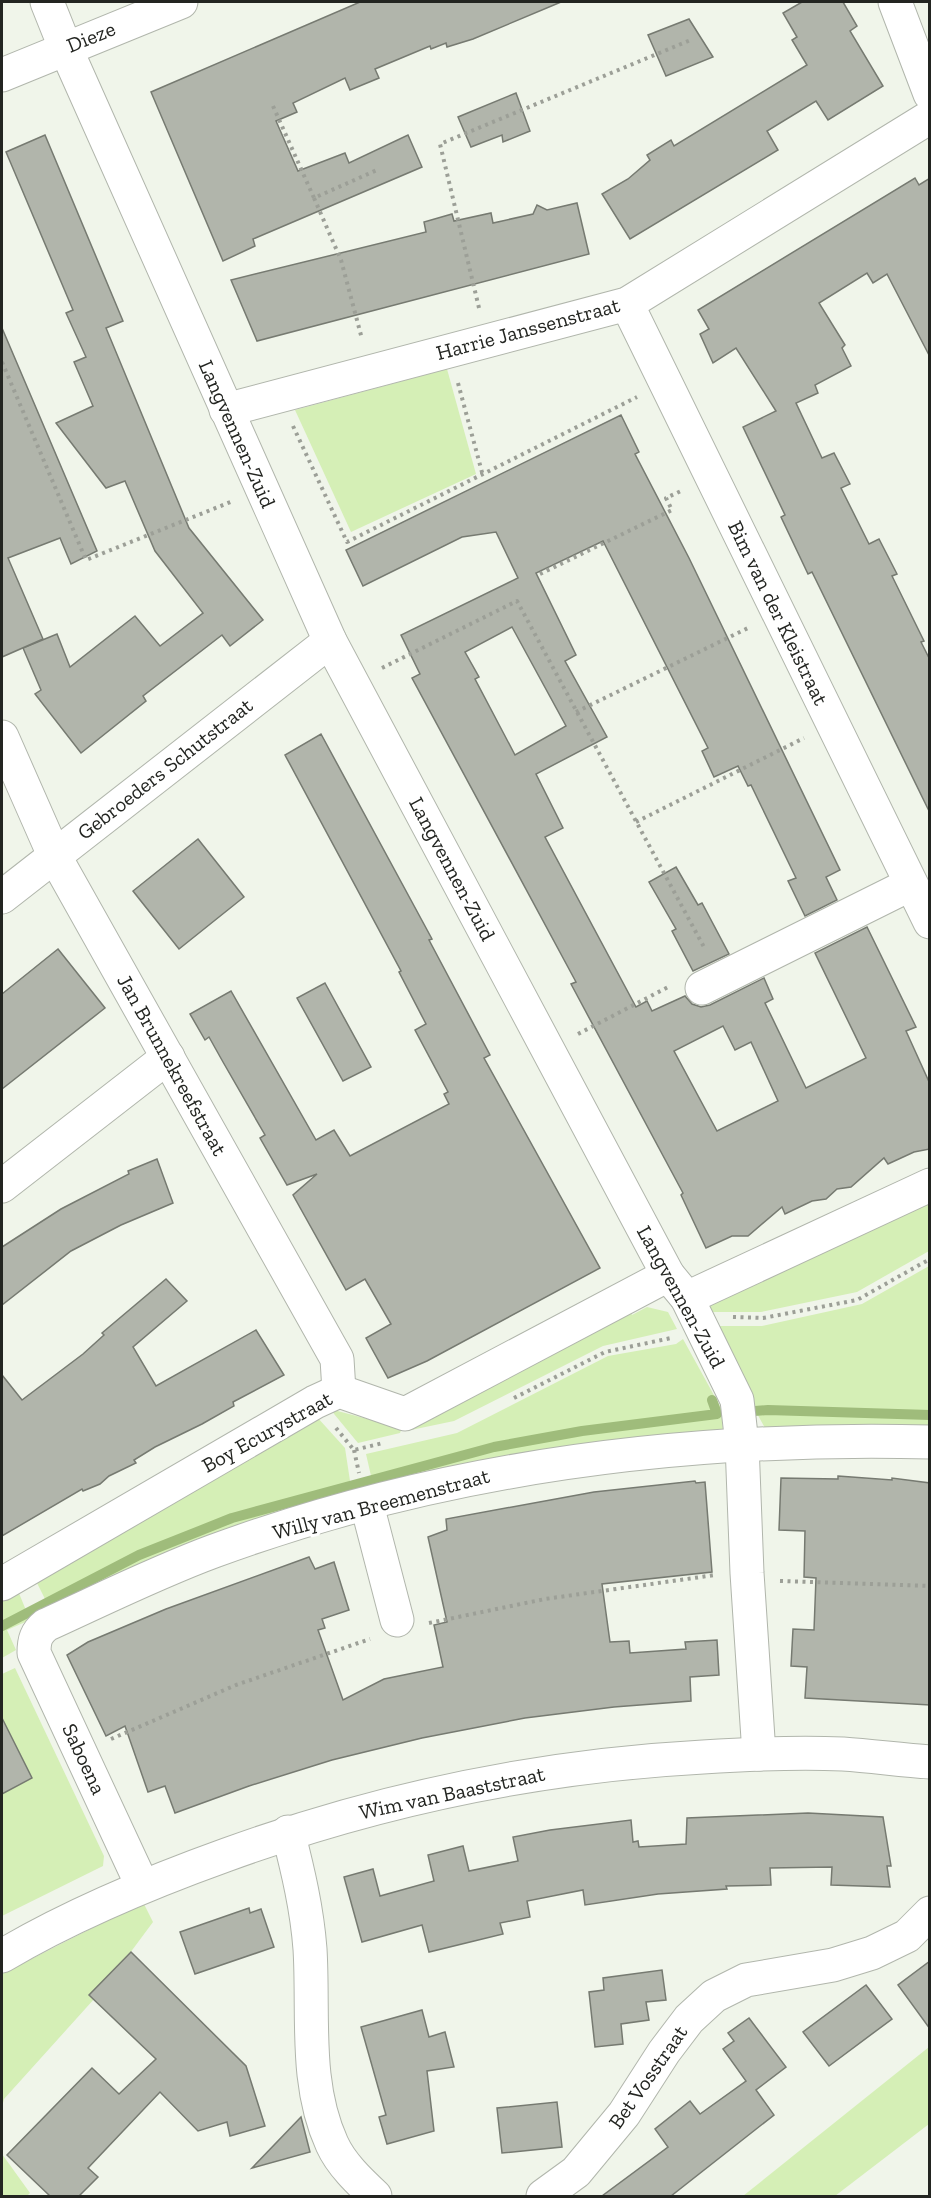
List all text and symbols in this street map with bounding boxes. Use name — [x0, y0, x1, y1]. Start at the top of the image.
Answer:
street label: Dieze — [63, 16, 119, 58]
street label: Harrie Janssenstraat — [433, 292, 623, 365]
street label: Langvennen-Zuid — [194, 356, 281, 512]
street label: Bim van der Kleistraat — [723, 517, 834, 709]
street label: Gebroeders Schutstraat — [72, 692, 257, 845]
street label: Langvennen-Zuid — [404, 793, 501, 945]
street label: Jan Brunnekreefstraat — [112, 970, 233, 1160]
street label: Langvennen-Zuid — [632, 1221, 731, 1373]
street label: Boy Ecurystraat — [197, 1385, 336, 1478]
street label: Willy van Breemenstraat — [270, 1462, 492, 1544]
street label: Saboena — [57, 1719, 112, 1798]
street label: Wim van Baaststraat — [357, 1761, 547, 1824]
street label: Bet Vosstraat — [603, 2020, 692, 2133]

